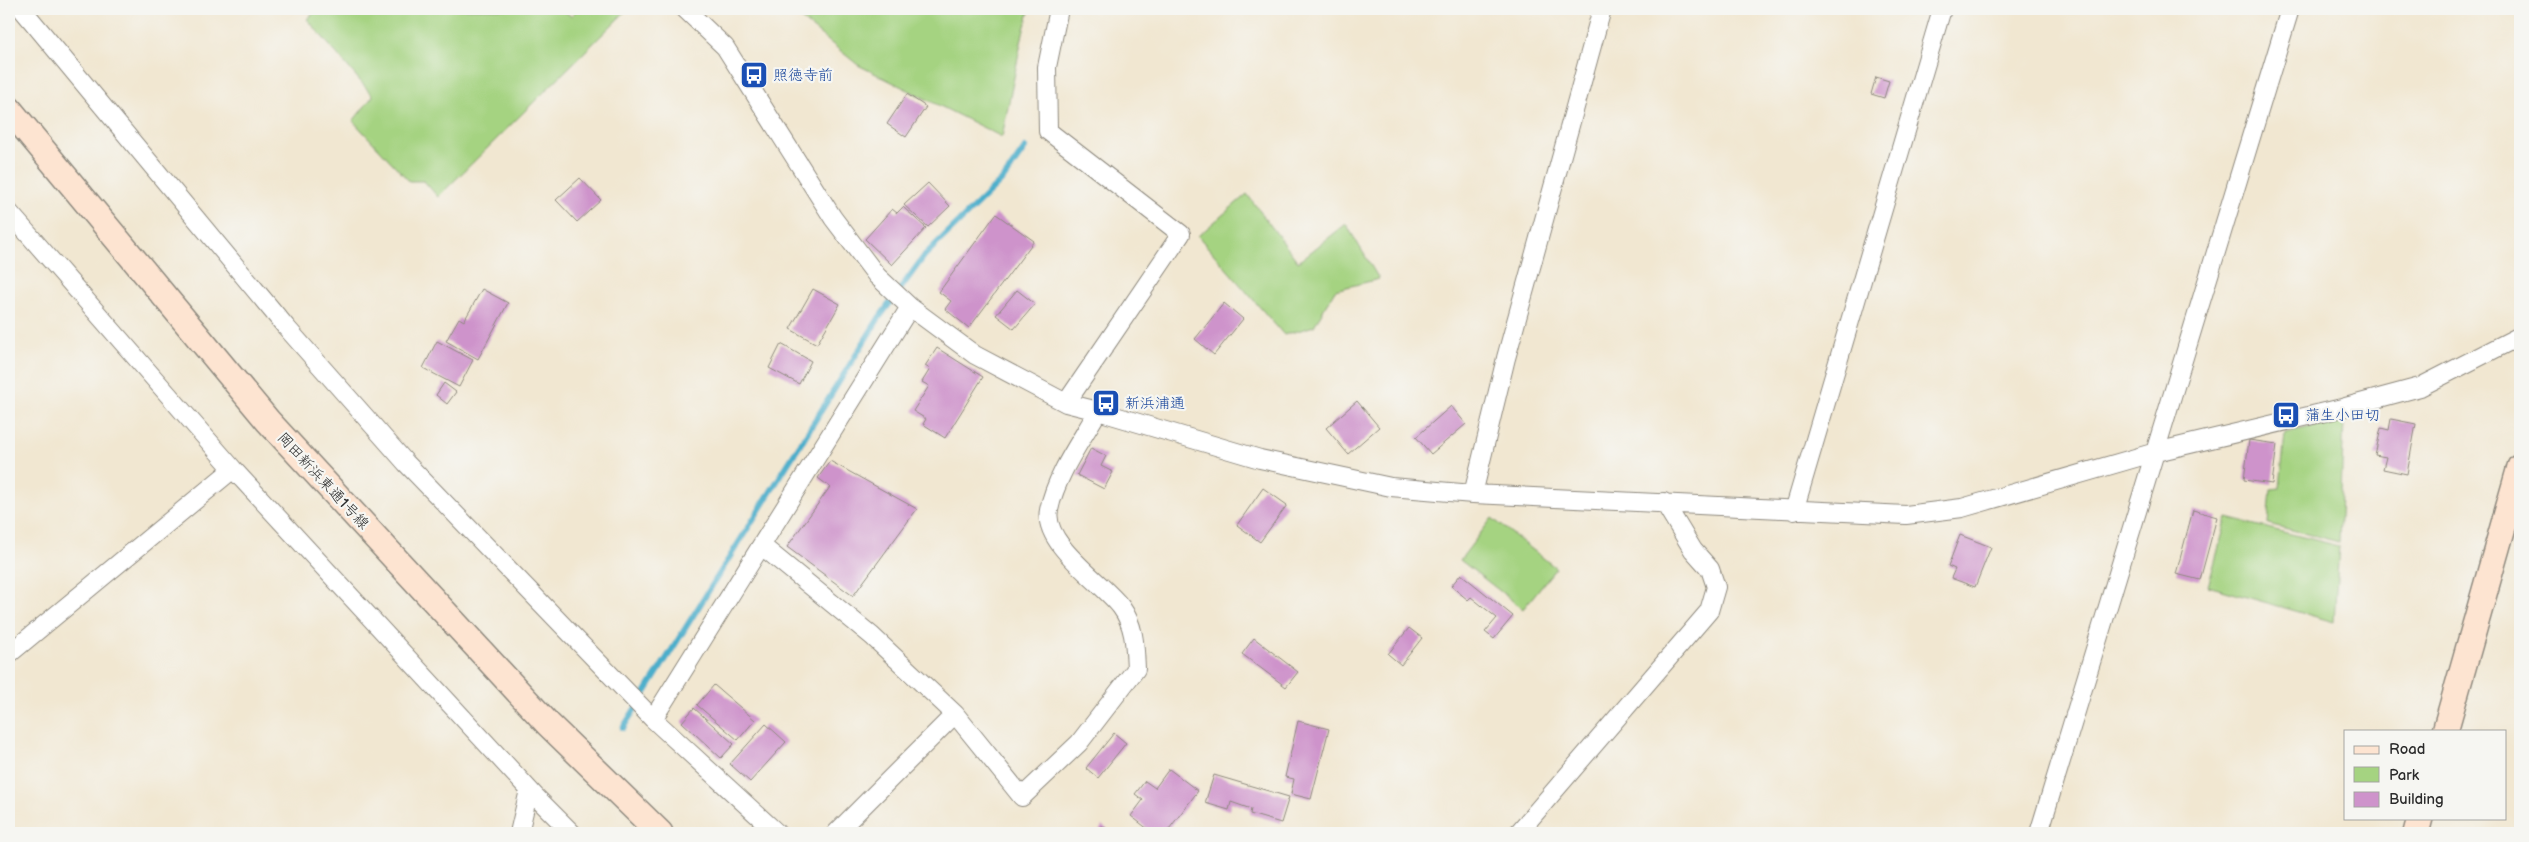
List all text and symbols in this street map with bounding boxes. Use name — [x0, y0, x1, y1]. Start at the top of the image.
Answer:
bus stop icon: 照徳寺前 — [739, 60, 769, 90]
place label: 照徳寺前 — [773, 66, 833, 85]
bus stop icon: 新浜浦通 — [1091, 388, 1121, 418]
place label: 新浜浦通 — [1125, 394, 1185, 413]
bus stop icon: 蒲生小田切 — [2271, 400, 2301, 430]
place label: 蒲生小田切 — [2305, 406, 2380, 425]
street label: 岡田新浜東通1号線 — [273, 429, 373, 533]
legend — [2344, 730, 2506, 820]
text: Road — [2389, 740, 2425, 759]
text: Park — [2389, 766, 2420, 785]
text: Building — [2389, 790, 2444, 809]

